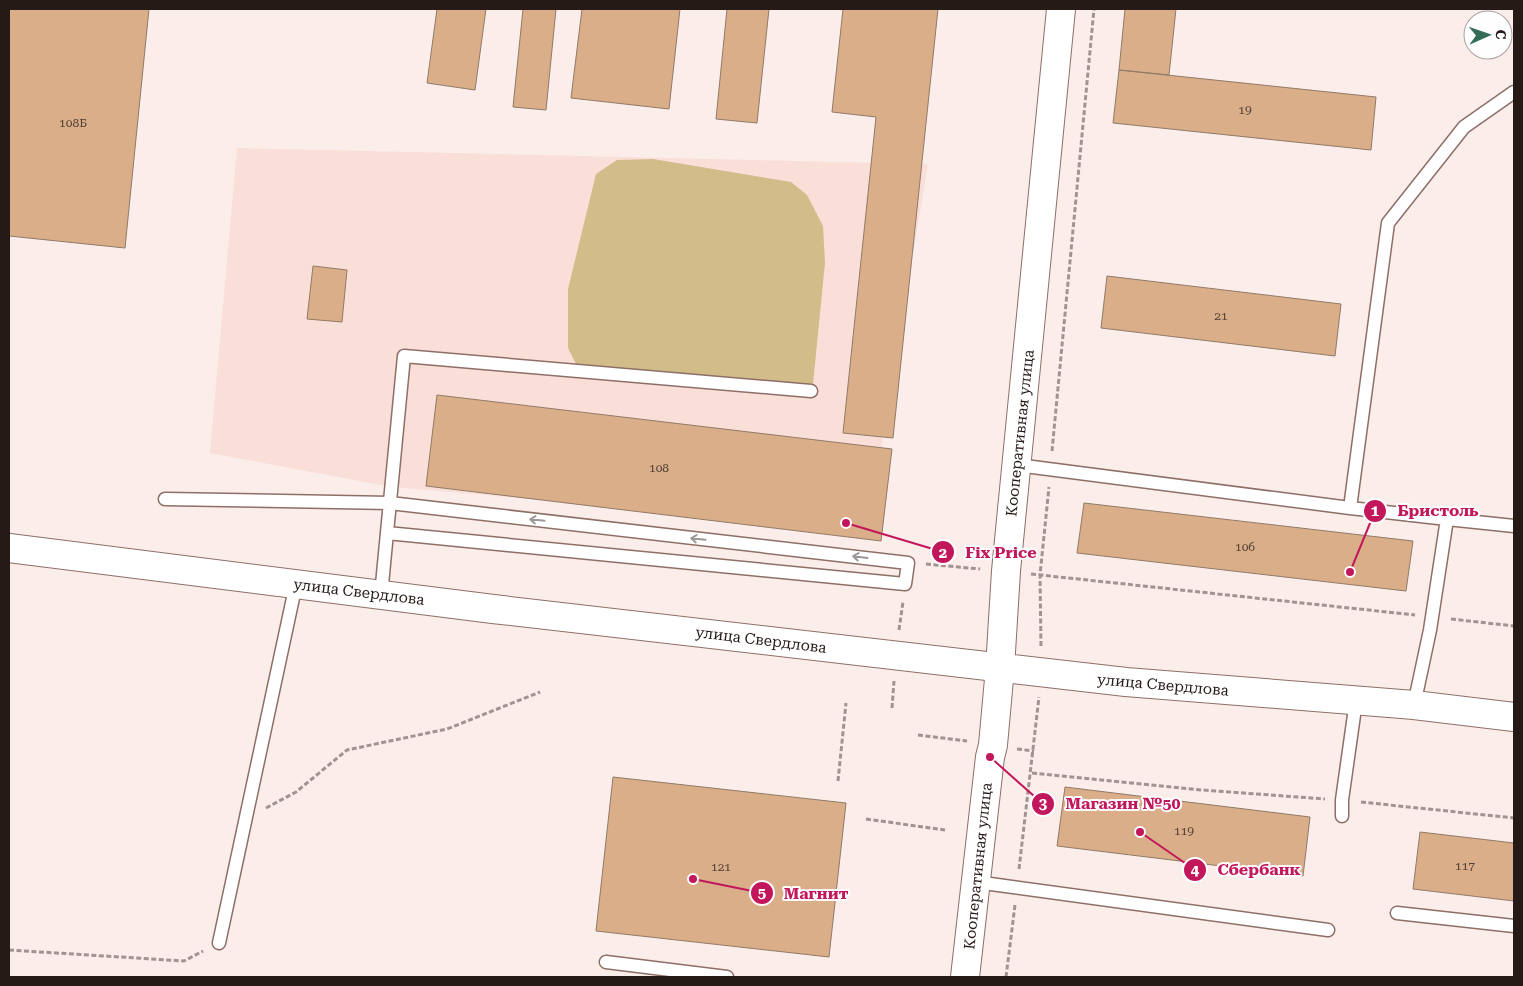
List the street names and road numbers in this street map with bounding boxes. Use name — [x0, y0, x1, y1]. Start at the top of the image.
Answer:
street label: Кооперативная улица — [1002, 349, 1038, 517]
street label: улица Свердлова — [292, 575, 426, 609]
street label: улица Свердлова — [694, 623, 828, 657]
street label: улица Свердлова — [1097, 670, 1229, 700]
street label: Кооперативная улица — [960, 782, 996, 950]

